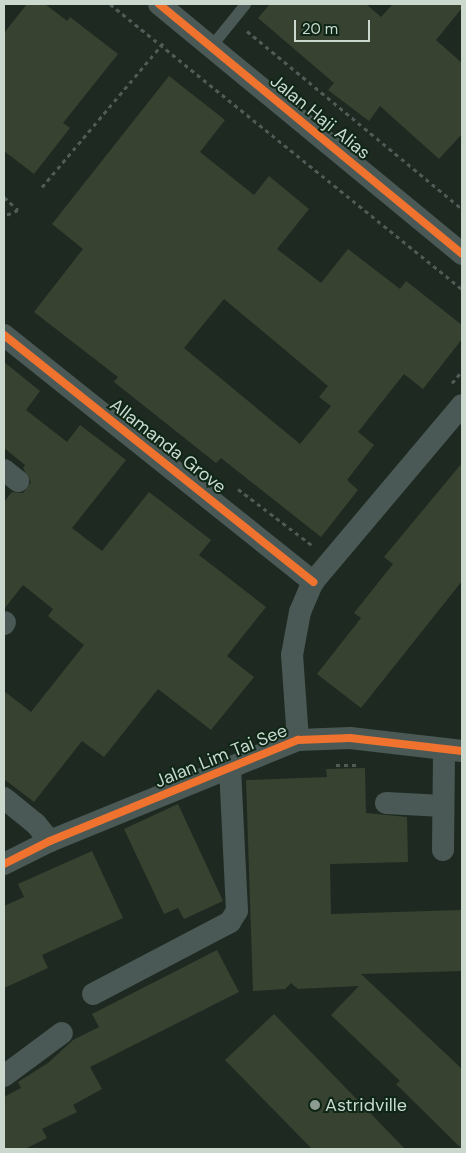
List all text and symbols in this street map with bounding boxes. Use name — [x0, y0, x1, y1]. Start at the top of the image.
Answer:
scale bar — [296, 10, 372, 42]
text: 20 m — [302, 19, 338, 39]
street label: Jalan Haji Alias — [266, 70, 374, 164]
street label: Allamanda Grove — [106, 394, 230, 498]
street label: Jalan Lim Tai See — [152, 720, 290, 792]
place label: Astridville — [325, 1094, 407, 1116]
marker: Astridville — [309, 1099, 321, 1111]

